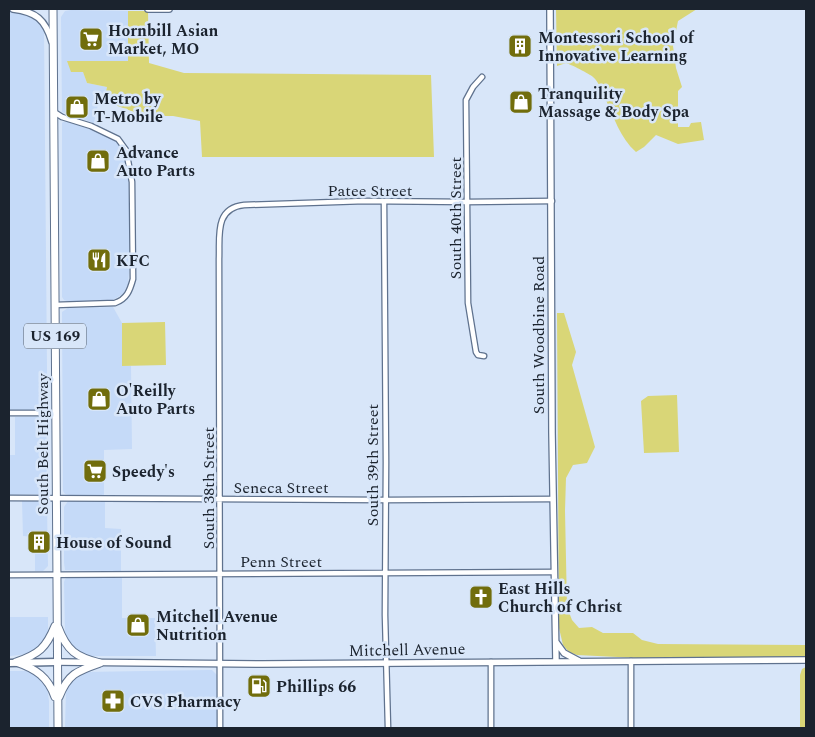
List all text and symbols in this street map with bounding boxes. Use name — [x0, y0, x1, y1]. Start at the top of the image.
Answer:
place label: Hornbill Asian Market, MO — [108, 19, 219, 61]
supermarket icon: Hornbill Asian Market, MO — [78, 26, 104, 52]
place label: Montessori School of Innovative Learning — [538, 26, 695, 68]
building icon: Montessori School of Innovative Learning — [507, 33, 533, 59]
place label: Tranquility Massage & Body Spa — [538, 82, 690, 124]
place label: Metro by T-Mobile — [94, 87, 163, 129]
shop icon: Tranquility Massage & Body Spa — [508, 89, 534, 115]
shop icon: Metro by T-Mobile — [64, 94, 90, 120]
place label: Advance Auto Parts — [116, 141, 195, 183]
shop icon: Advance Auto Parts — [85, 148, 111, 174]
street label: South 40th Street — [444, 156, 468, 279]
street label: Patee Street — [328, 179, 413, 203]
restaurant icon: KFC — [86, 247, 112, 273]
place label: KFC — [116, 249, 150, 273]
street label: South Woodbine Road — [527, 256, 551, 414]
road number: US 169 — [24, 324, 86, 348]
street label: South Belt Highway — [31, 372, 55, 515]
place label: O'Reilly Auto Parts — [116, 379, 195, 421]
shop icon: O'Reilly Auto Parts — [86, 386, 112, 412]
street label: South 39th Street — [361, 403, 385, 526]
street label: South 38th Street — [197, 426, 221, 549]
supermarket icon: Speedy's — [82, 458, 108, 484]
place label: Speedy's — [112, 460, 175, 484]
street label: Seneca Street — [233, 476, 329, 500]
building icon: House of Sound — [26, 529, 52, 555]
place label: House of Sound — [56, 531, 172, 555]
street label: Penn Street — [240, 550, 322, 574]
place label: East Hills Church of Christ — [498, 577, 622, 619]
church icon: East Hills Church of Christ — [468, 584, 494, 610]
place label: Mitchell Avenue Nutrition — [156, 605, 278, 647]
shop icon: Mitchell Avenue Nutrition — [125, 612, 151, 638]
street label: Mitchell Avenue — [348, 637, 466, 663]
fuel station icon: Phillips 66 — [246, 673, 272, 699]
place label: Phillips 66 — [276, 675, 356, 699]
pharmacy icon: CVS Pharmacy — [100, 688, 126, 714]
place label: CVS Pharmacy — [130, 690, 242, 714]

